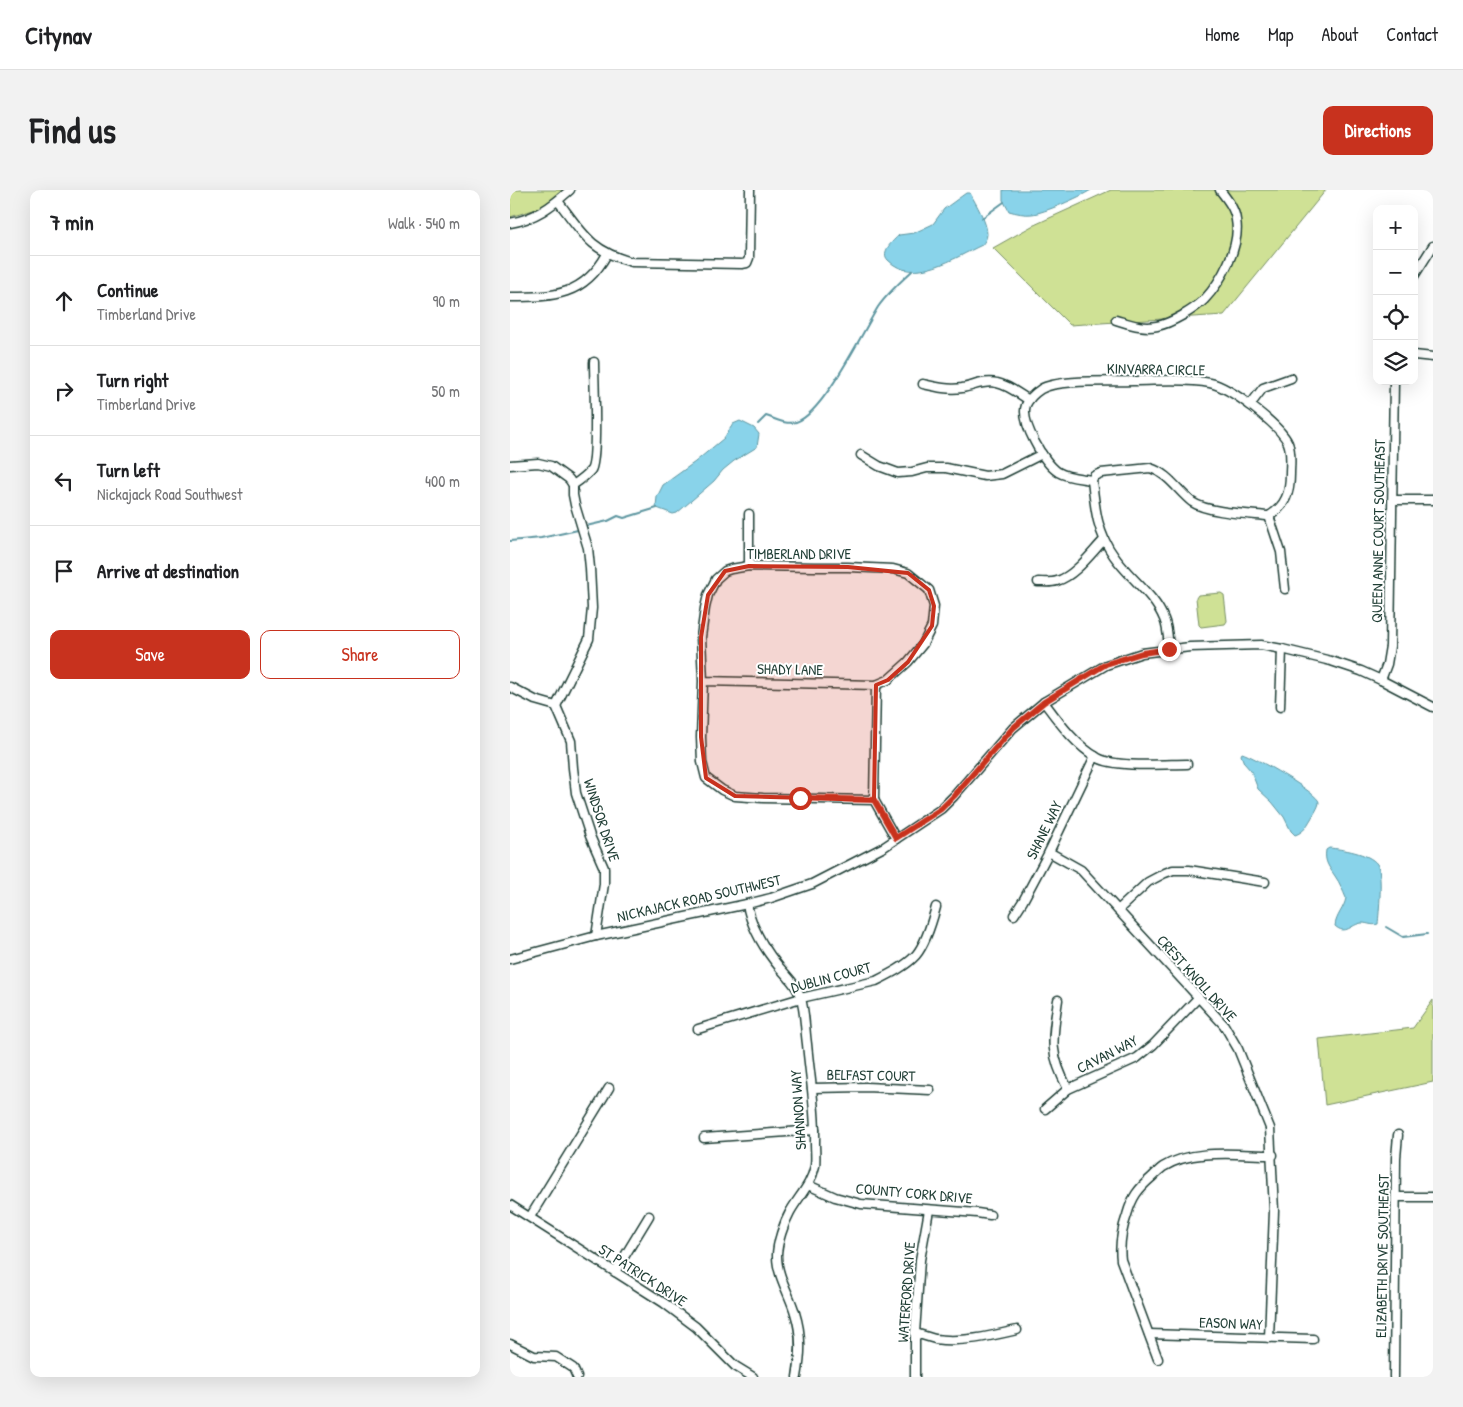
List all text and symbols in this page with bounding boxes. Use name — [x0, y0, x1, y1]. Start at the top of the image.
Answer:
text: Citynav — [25, 19, 92, 51]
text: Home — [1205, 22, 1240, 47]
text: Map — [1268, 22, 1293, 47]
text: About — [1321, 22, 1358, 47]
text: Contact — [1386, 22, 1438, 47]
button: Directions — [1323, 106, 1433, 155]
text: Find us — [30, 107, 116, 154]
map controls — [1373, 205, 1418, 385]
button: + — [1373, 205, 1418, 250]
text: 7 min — [50, 208, 94, 237]
text: Walk · 540 m — [388, 212, 460, 234]
button: − — [1373, 250, 1418, 295]
text: Continue — [97, 277, 158, 303]
icon: ahead — [50, 287, 78, 315]
text: 90 m — [432, 290, 460, 312]
button: locate — [1373, 295, 1418, 340]
text: Timberland Drive — [97, 303, 196, 325]
button: layers — [1373, 340, 1418, 385]
street label: KINVARRA CIRCLE — [1107, 358, 1206, 380]
text: Turn right — [97, 367, 168, 393]
icon: right — [50, 377, 78, 405]
text: 50 m — [432, 380, 460, 402]
text: Timberland Drive — [97, 393, 196, 415]
street label: QUEEN ANNE COURT SOUTHEAST — [1366, 438, 1390, 623]
text: Turn left — [97, 457, 160, 483]
icon: left — [50, 467, 78, 495]
text: 400 m — [425, 470, 460, 492]
text: Nickajack Road Southwest — [97, 483, 243, 505]
street label: TIMBERLAND DRIVE — [747, 543, 852, 564]
icon: arrive — [50, 557, 78, 585]
text: Arrive at destination — [97, 558, 239, 584]
button: Save — [50, 630, 250, 679]
button: Share — [260, 630, 460, 679]
route end — [1158, 638, 1181, 661]
street label: SHADY LANE — [757, 658, 824, 680]
street label: WINDSOR DRIVE — [579, 776, 625, 864]
route start — [789, 787, 812, 810]
street label: SHANE WAY — [1021, 797, 1067, 863]
street label: NICKAJACK ROAD SOUTHWEST — [615, 869, 784, 927]
street label: CREST KNOLL DRIVE — [1152, 930, 1242, 1026]
street label: DUBLIN COURT — [789, 956, 874, 998]
street label: CAVAN WAY — [1073, 1030, 1141, 1078]
street label: BELFAST COURT — [826, 1064, 917, 1086]
street label: SHANNON WAY — [785, 1069, 811, 1151]
street label: ELIZABETH DRIVE SOUTHEAST — [1370, 1173, 1394, 1338]
street label: COUNTY CORK DRIVE — [855, 1177, 974, 1209]
street label: ST PATRICK DRIVE — [595, 1239, 691, 1312]
street label: WATERFORD DRIVE — [892, 1241, 920, 1343]
street label: EASON WAY — [1199, 1311, 1264, 1335]

